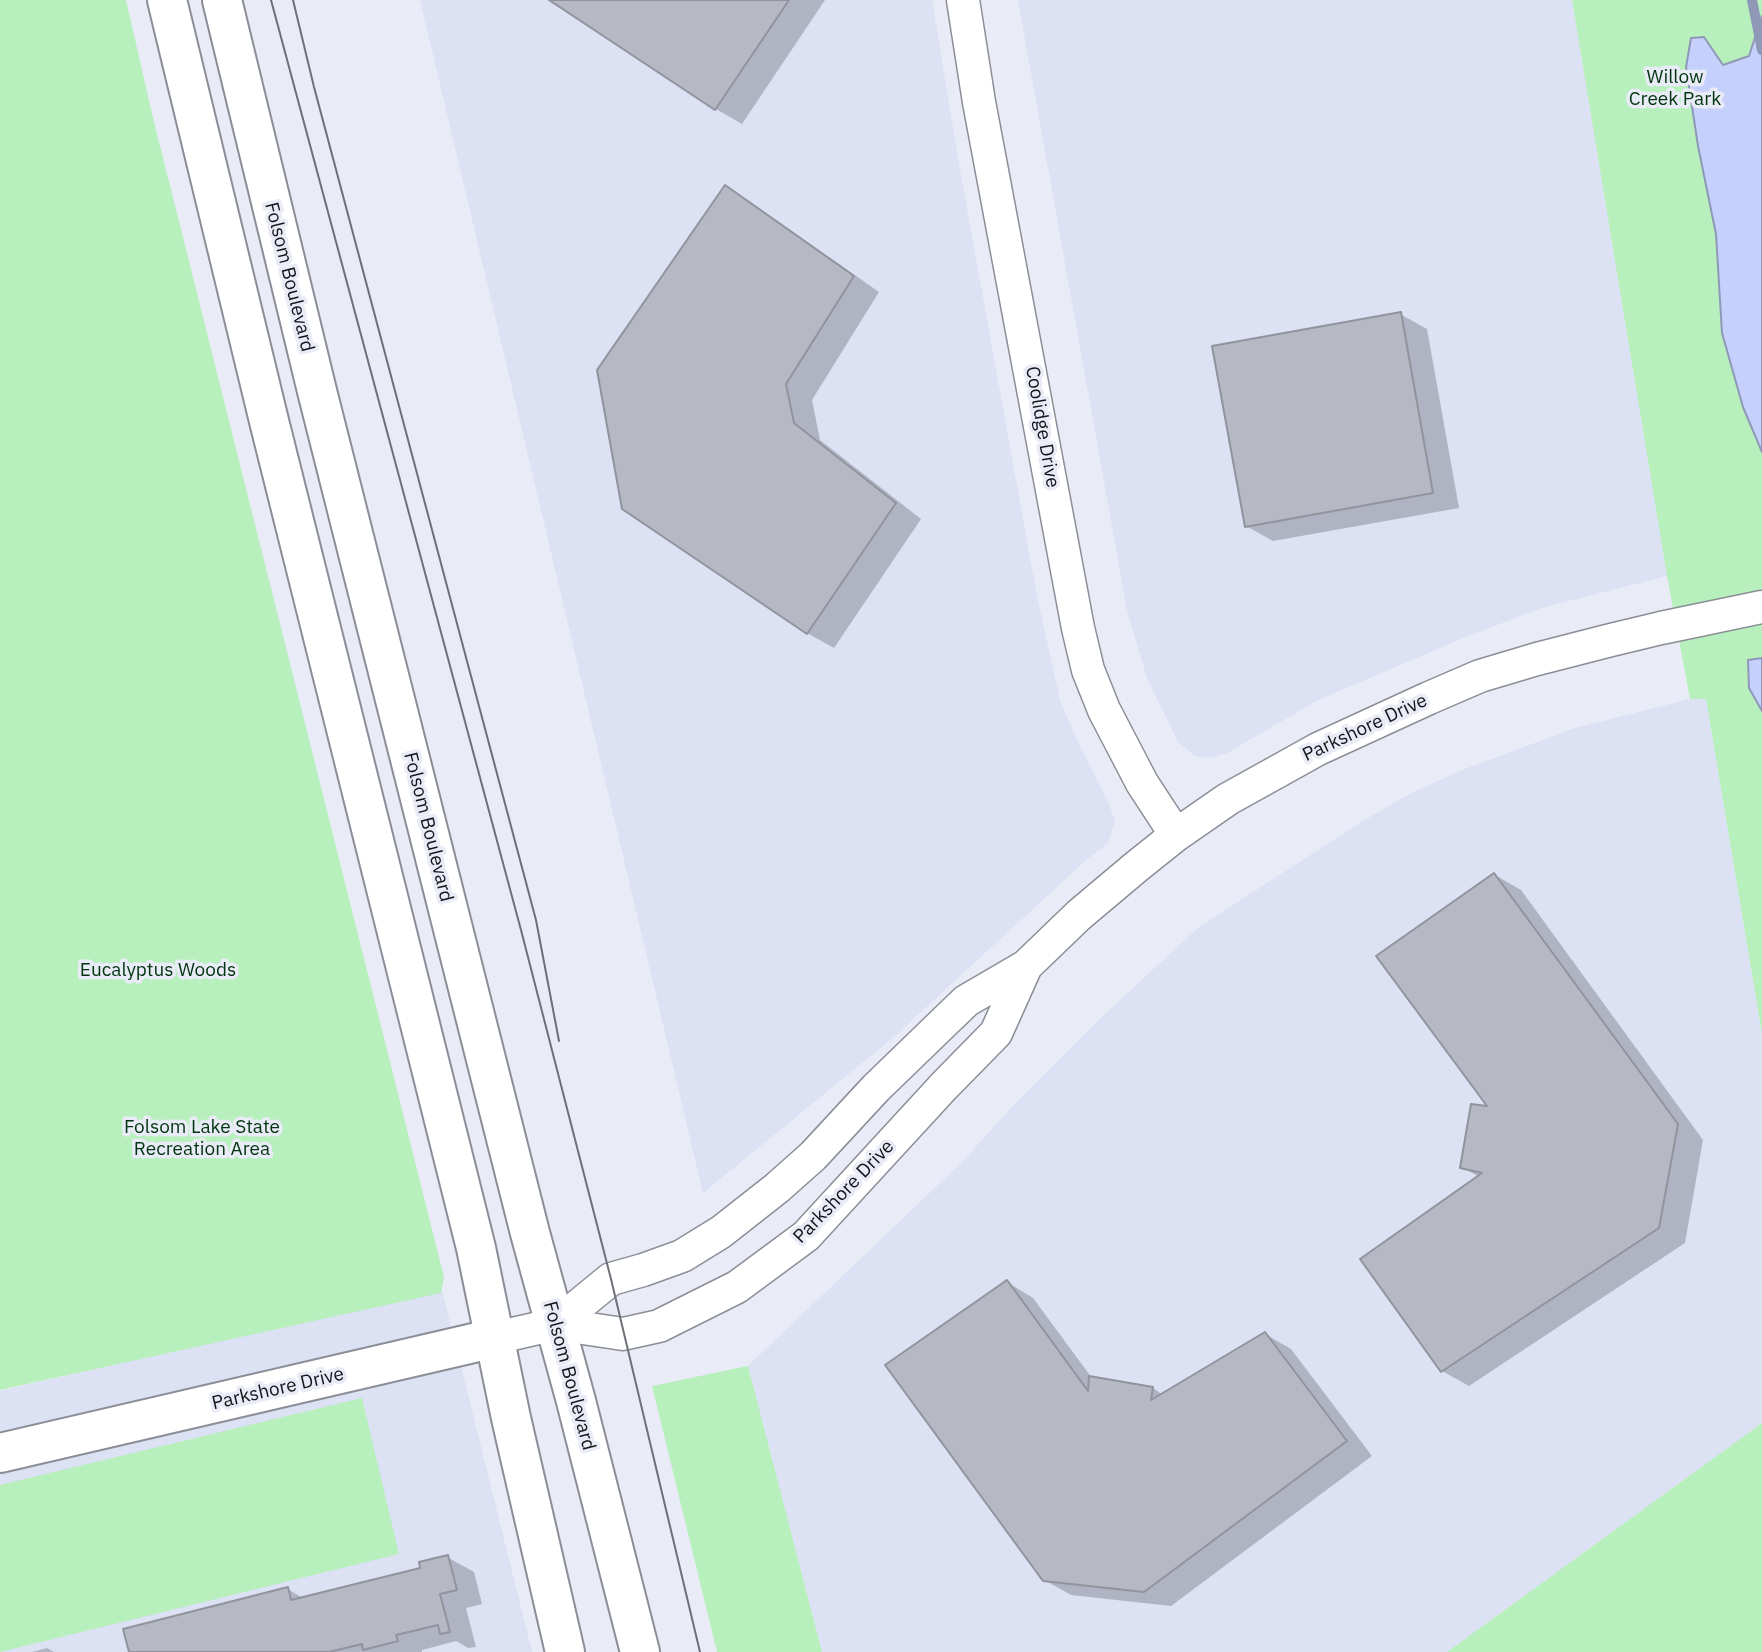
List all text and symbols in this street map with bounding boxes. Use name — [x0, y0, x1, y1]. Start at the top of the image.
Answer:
park label: Willow Creek Park — [1629, 67, 1721, 111]
street label: Folsom Boulevard — [259, 200, 319, 354]
street label: Coolidge Drive — [1020, 364, 1064, 490]
street label: Parkshore Drive — [1299, 689, 1431, 767]
street label: Folsom Boulevard — [398, 750, 458, 904]
park label: Eucalyptus Woods — [80, 960, 236, 982]
park label: Folsom Lake State Recreation Area — [124, 1117, 280, 1161]
street label: Parkshore Drive — [789, 1136, 899, 1248]
street label: Folsom Boulevard — [538, 1299, 600, 1453]
street label: Parkshore Drive — [210, 1363, 346, 1415]

